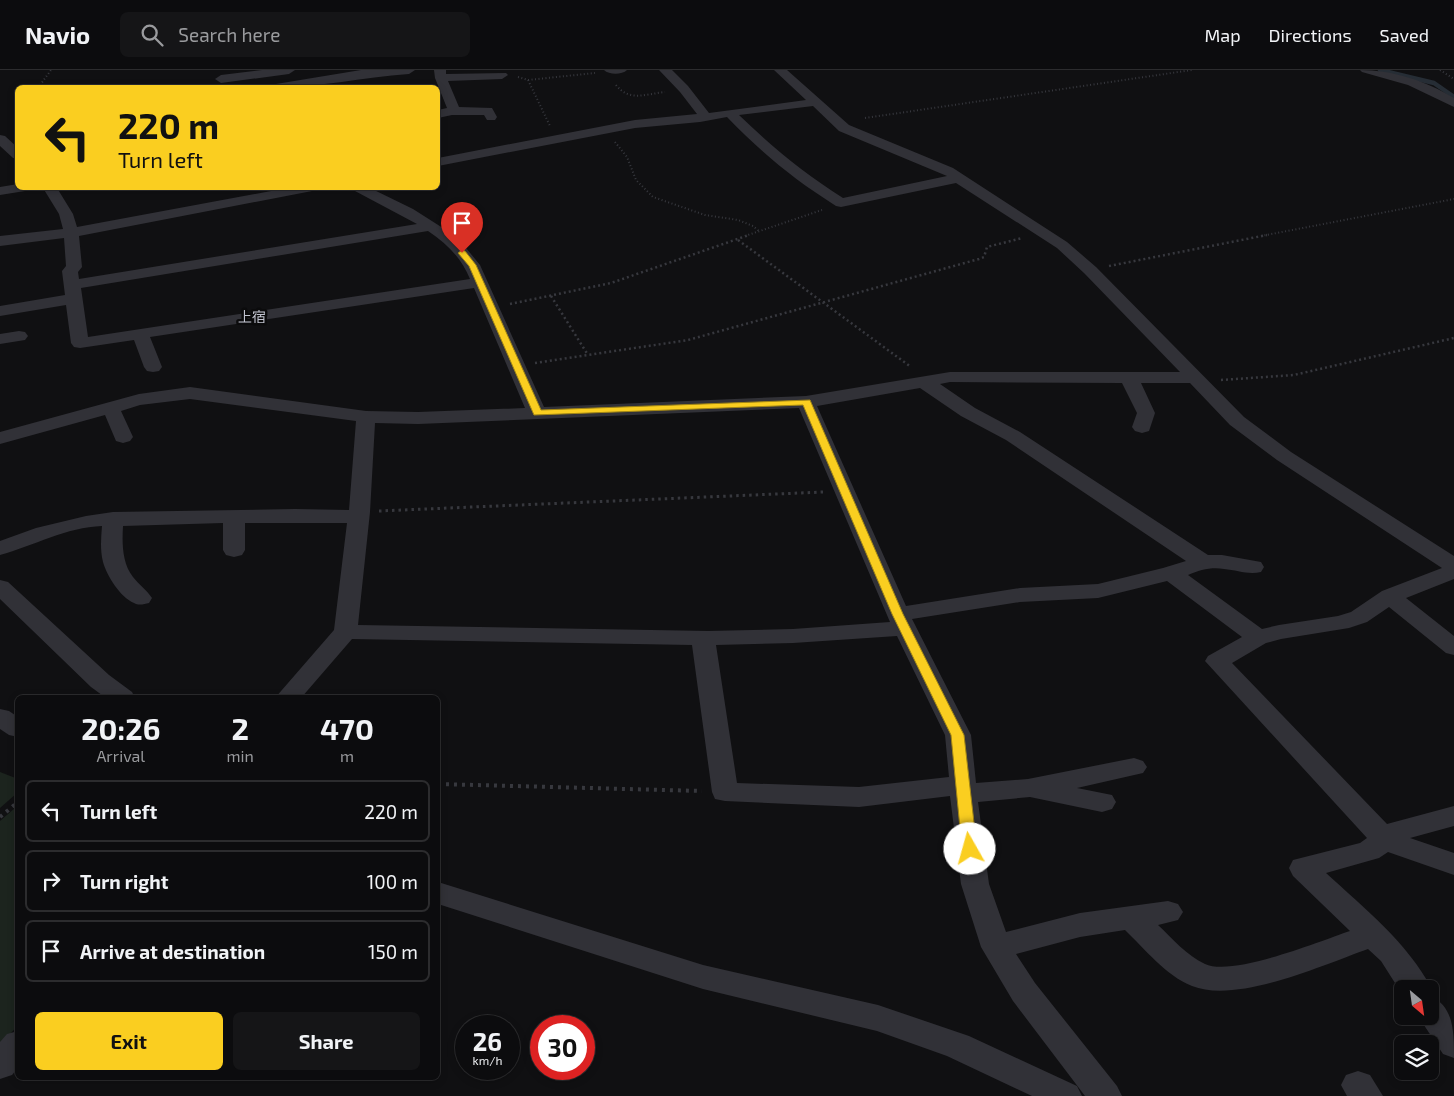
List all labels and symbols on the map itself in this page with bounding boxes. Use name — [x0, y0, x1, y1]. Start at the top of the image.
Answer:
pin — [441, 202, 483, 253]
district label: 上宿 — [238, 308, 266, 325]
position arrow — [943, 822, 995, 874]
north arrow — [1394, 980, 1439, 1025]
speed limit sign: 30 — [530, 1015, 595, 1080]

